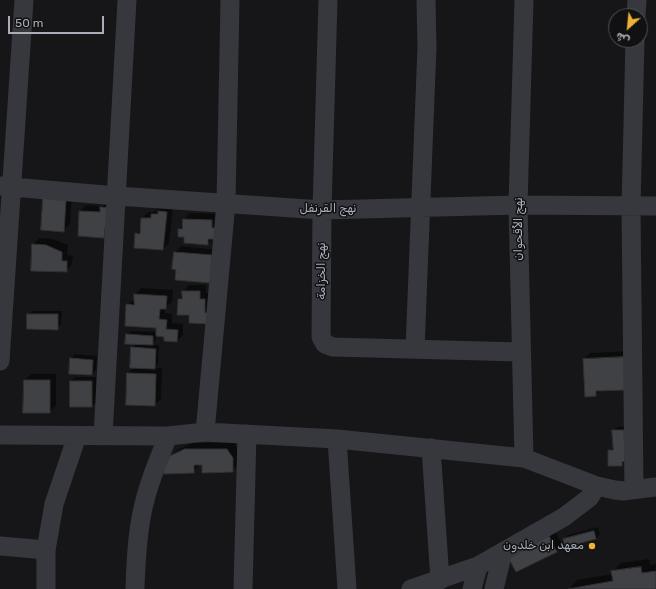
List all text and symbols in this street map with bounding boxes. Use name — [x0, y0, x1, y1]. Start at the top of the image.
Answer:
scale bar — [10, 8, 106, 34]
north arrow — [608, 8, 648, 48]
text: 50 m — [15, 16, 43, 30]
text: ش — [614, 29, 632, 47]
street label: نهج الأُقحوان — [512, 197, 526, 261]
street label: نهج القرنفل — [299, 202, 357, 216]
street label: نهج الخزامة — [315, 242, 329, 300]
place label: معهد ابن خلدون — [503, 539, 584, 553]
marker: معهد ابن خلدون — [587, 541, 597, 551]

